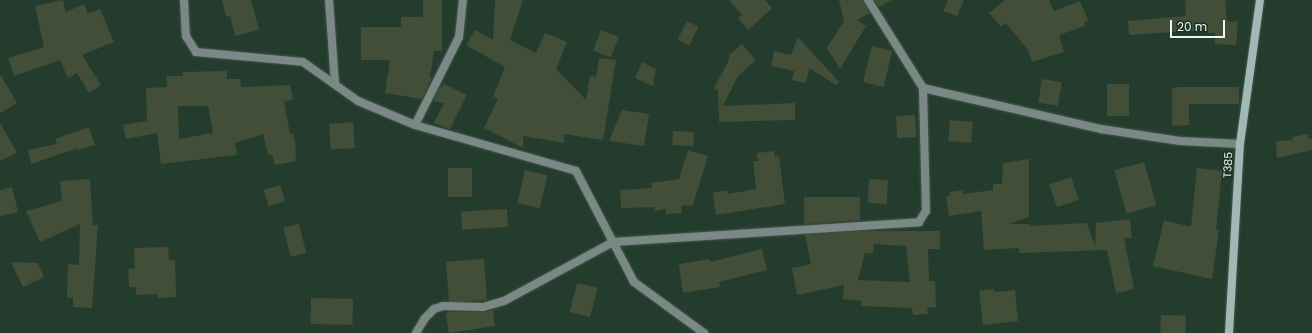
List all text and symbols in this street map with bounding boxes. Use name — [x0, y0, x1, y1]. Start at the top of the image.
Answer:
scale bar — [1172, 12, 1227, 38]
text: 20 m — [1177, 18, 1207, 35]
street label: T385 — [1221, 152, 1235, 178]

